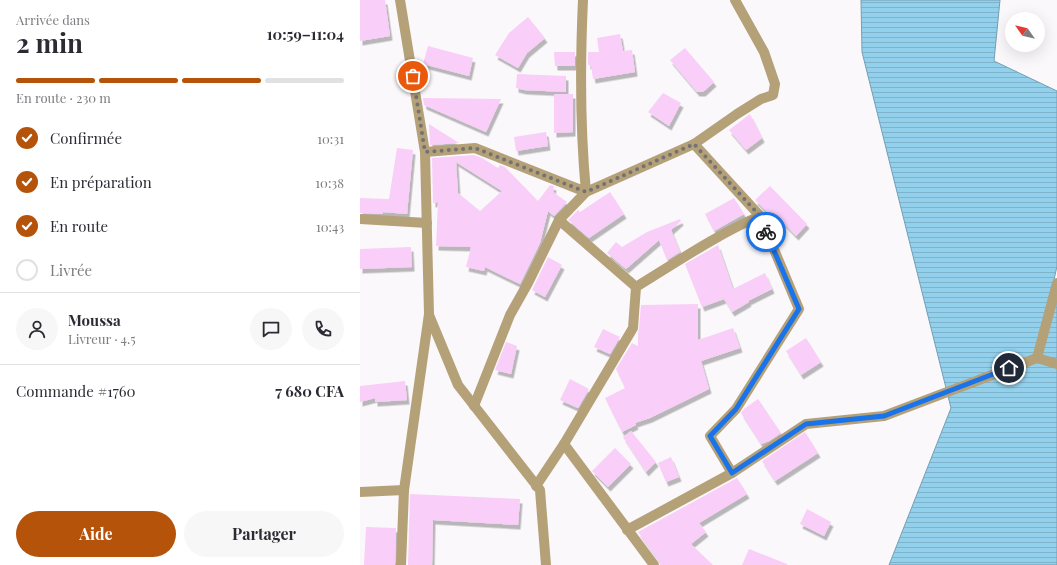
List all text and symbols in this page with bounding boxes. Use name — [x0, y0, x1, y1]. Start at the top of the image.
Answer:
text: Arrivée dans — [16, 11, 90, 28]
north arrow — [1005, 12, 1045, 52]
map controls — [1005, 12, 1045, 52]
text: 10:59–11:04 — [267, 24, 344, 44]
text: 2 min — [16, 25, 83, 60]
pin — [396, 59, 430, 93]
icon: bag — [402, 65, 424, 87]
text: En route · 230 m — [16, 89, 111, 106]
icon: check — [16, 127, 38, 149]
text: Confirmée — [50, 128, 122, 148]
text: 10:31 — [317, 130, 344, 147]
icon: check — [16, 171, 38, 193]
text: En préparation — [50, 172, 152, 192]
text: 10:38 — [315, 174, 344, 191]
courier — [746, 212, 786, 252]
icon: check — [16, 215, 38, 237]
text: En route — [50, 216, 108, 236]
text: 10:43 — [316, 218, 344, 235]
icon: bike — [755, 221, 777, 243]
text: Livrée — [50, 260, 92, 280]
button: person — [16, 308, 58, 350]
button: chat — [250, 308, 292, 350]
button: phone — [302, 308, 344, 350]
text: Moussa — [68, 310, 121, 330]
text: Livreur · 4.5 — [68, 330, 136, 347]
pin — [992, 351, 1026, 385]
icon: home — [998, 357, 1020, 379]
text: Commande #1760 — [16, 381, 136, 401]
text: 7 680 CFA — [275, 381, 344, 401]
button: Aide — [16, 511, 176, 557]
button: Partager — [184, 511, 344, 557]

